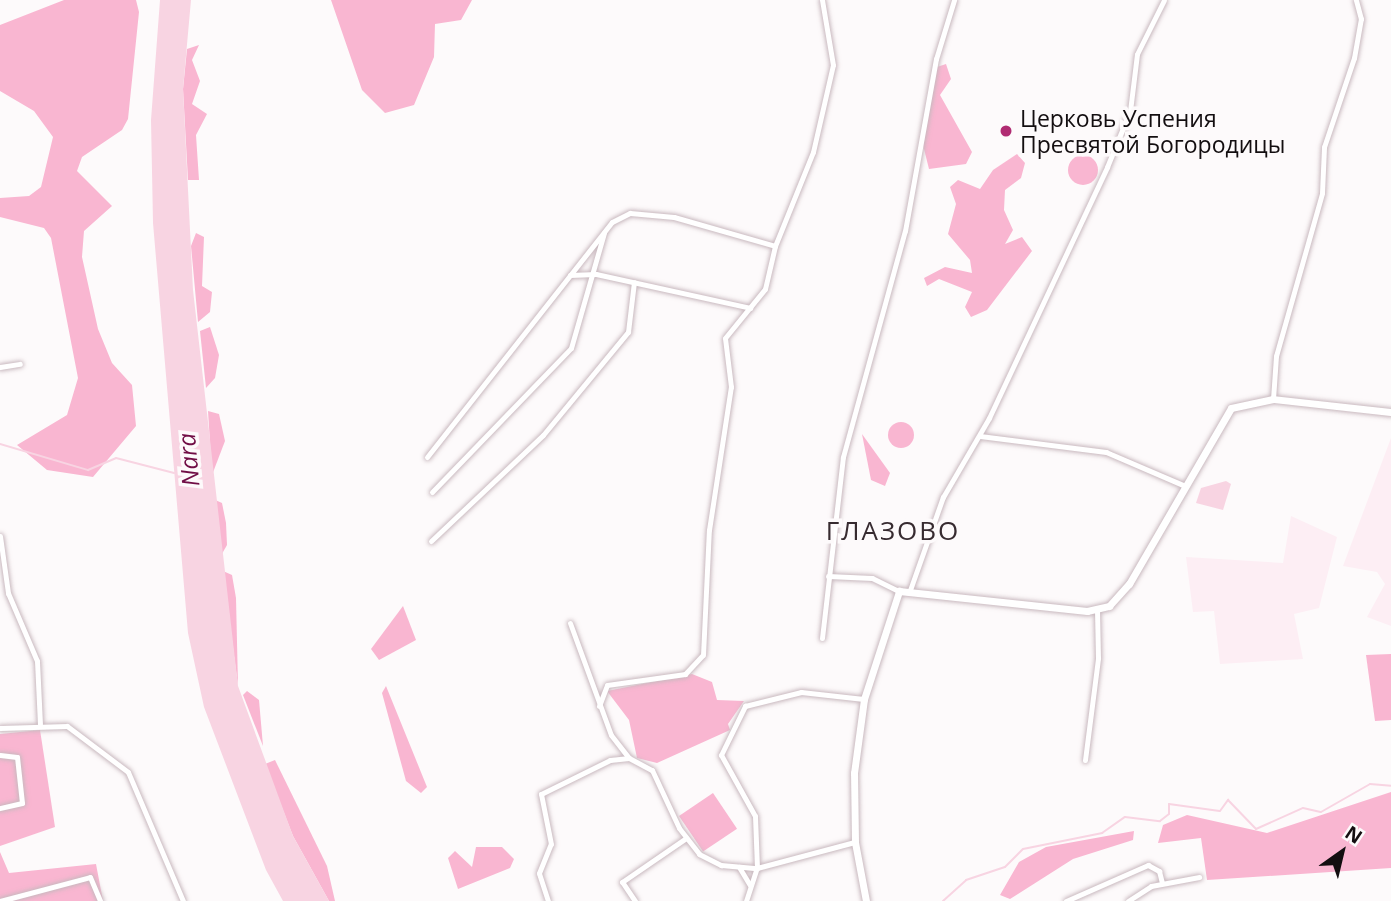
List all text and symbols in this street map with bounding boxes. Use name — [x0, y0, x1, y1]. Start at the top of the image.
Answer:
place label: Церковь Успения Пресвятой Богородицы — [1020, 104, 1285, 158]
marker: Церковь Успения Пресвятой Богородицы — [998, 123, 1014, 139]
water label: Nara — [171, 432, 205, 488]
district label: ГЛАЗОВО — [827, 515, 959, 547]
north arrow — [1307, 817, 1377, 887]
text: N — [1340, 819, 1367, 850]

